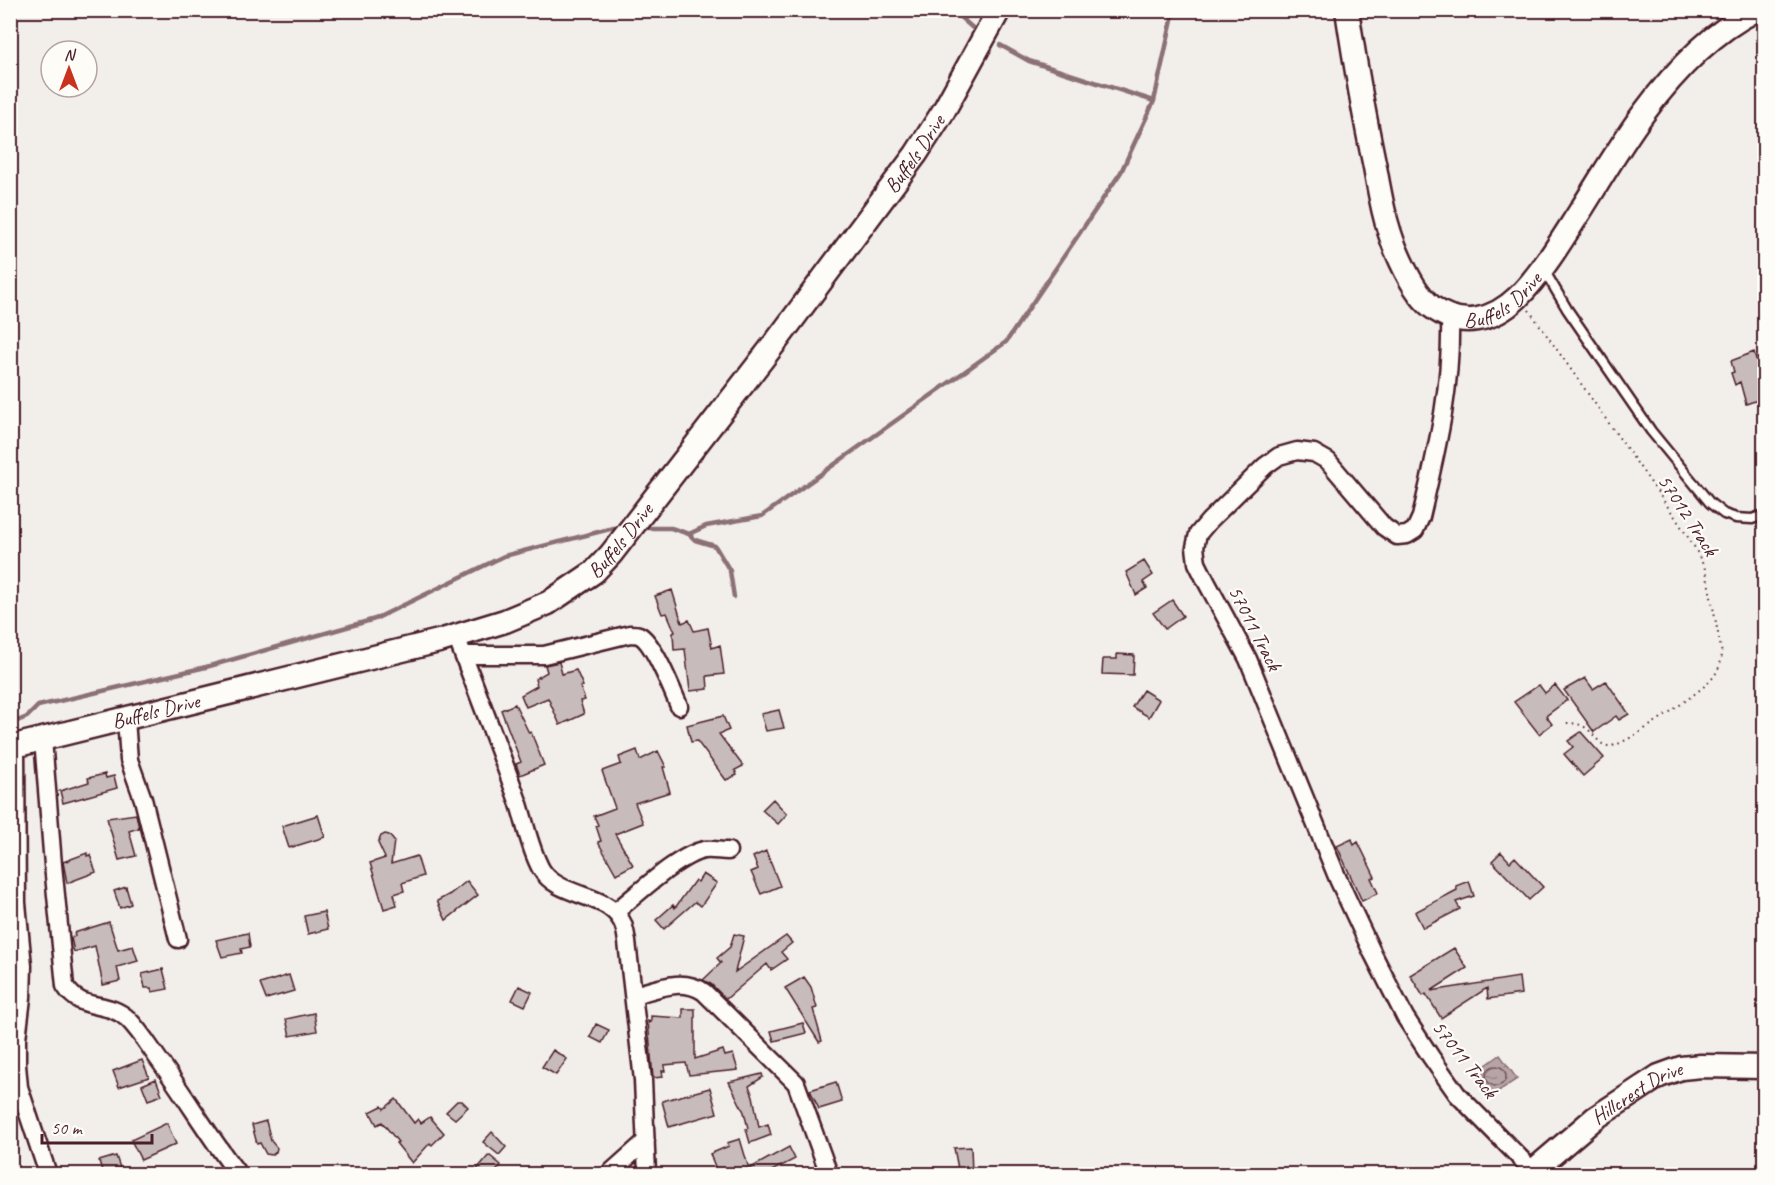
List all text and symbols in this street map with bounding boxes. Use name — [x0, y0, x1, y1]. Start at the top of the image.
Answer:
north arrow — [39, 39, 99, 99]
text: N — [64, 45, 77, 65]
street label: Buffels Drive — [878, 108, 952, 198]
street label: Buffels Drive — [1464, 265, 1549, 333]
street label: 57012 Track — [1652, 469, 1725, 562]
street label: Buffels Drive — [582, 496, 660, 584]
street label: 57011 Track — [1223, 581, 1288, 676]
street label: Buffels Drive — [109, 687, 204, 734]
street label: 57011 Track — [1426, 1015, 1504, 1104]
street label: Hillcrest Drive — [1586, 1055, 1688, 1130]
scale bar — [42, 1107, 152, 1145]
text: 50 m — [51, 1117, 84, 1139]

